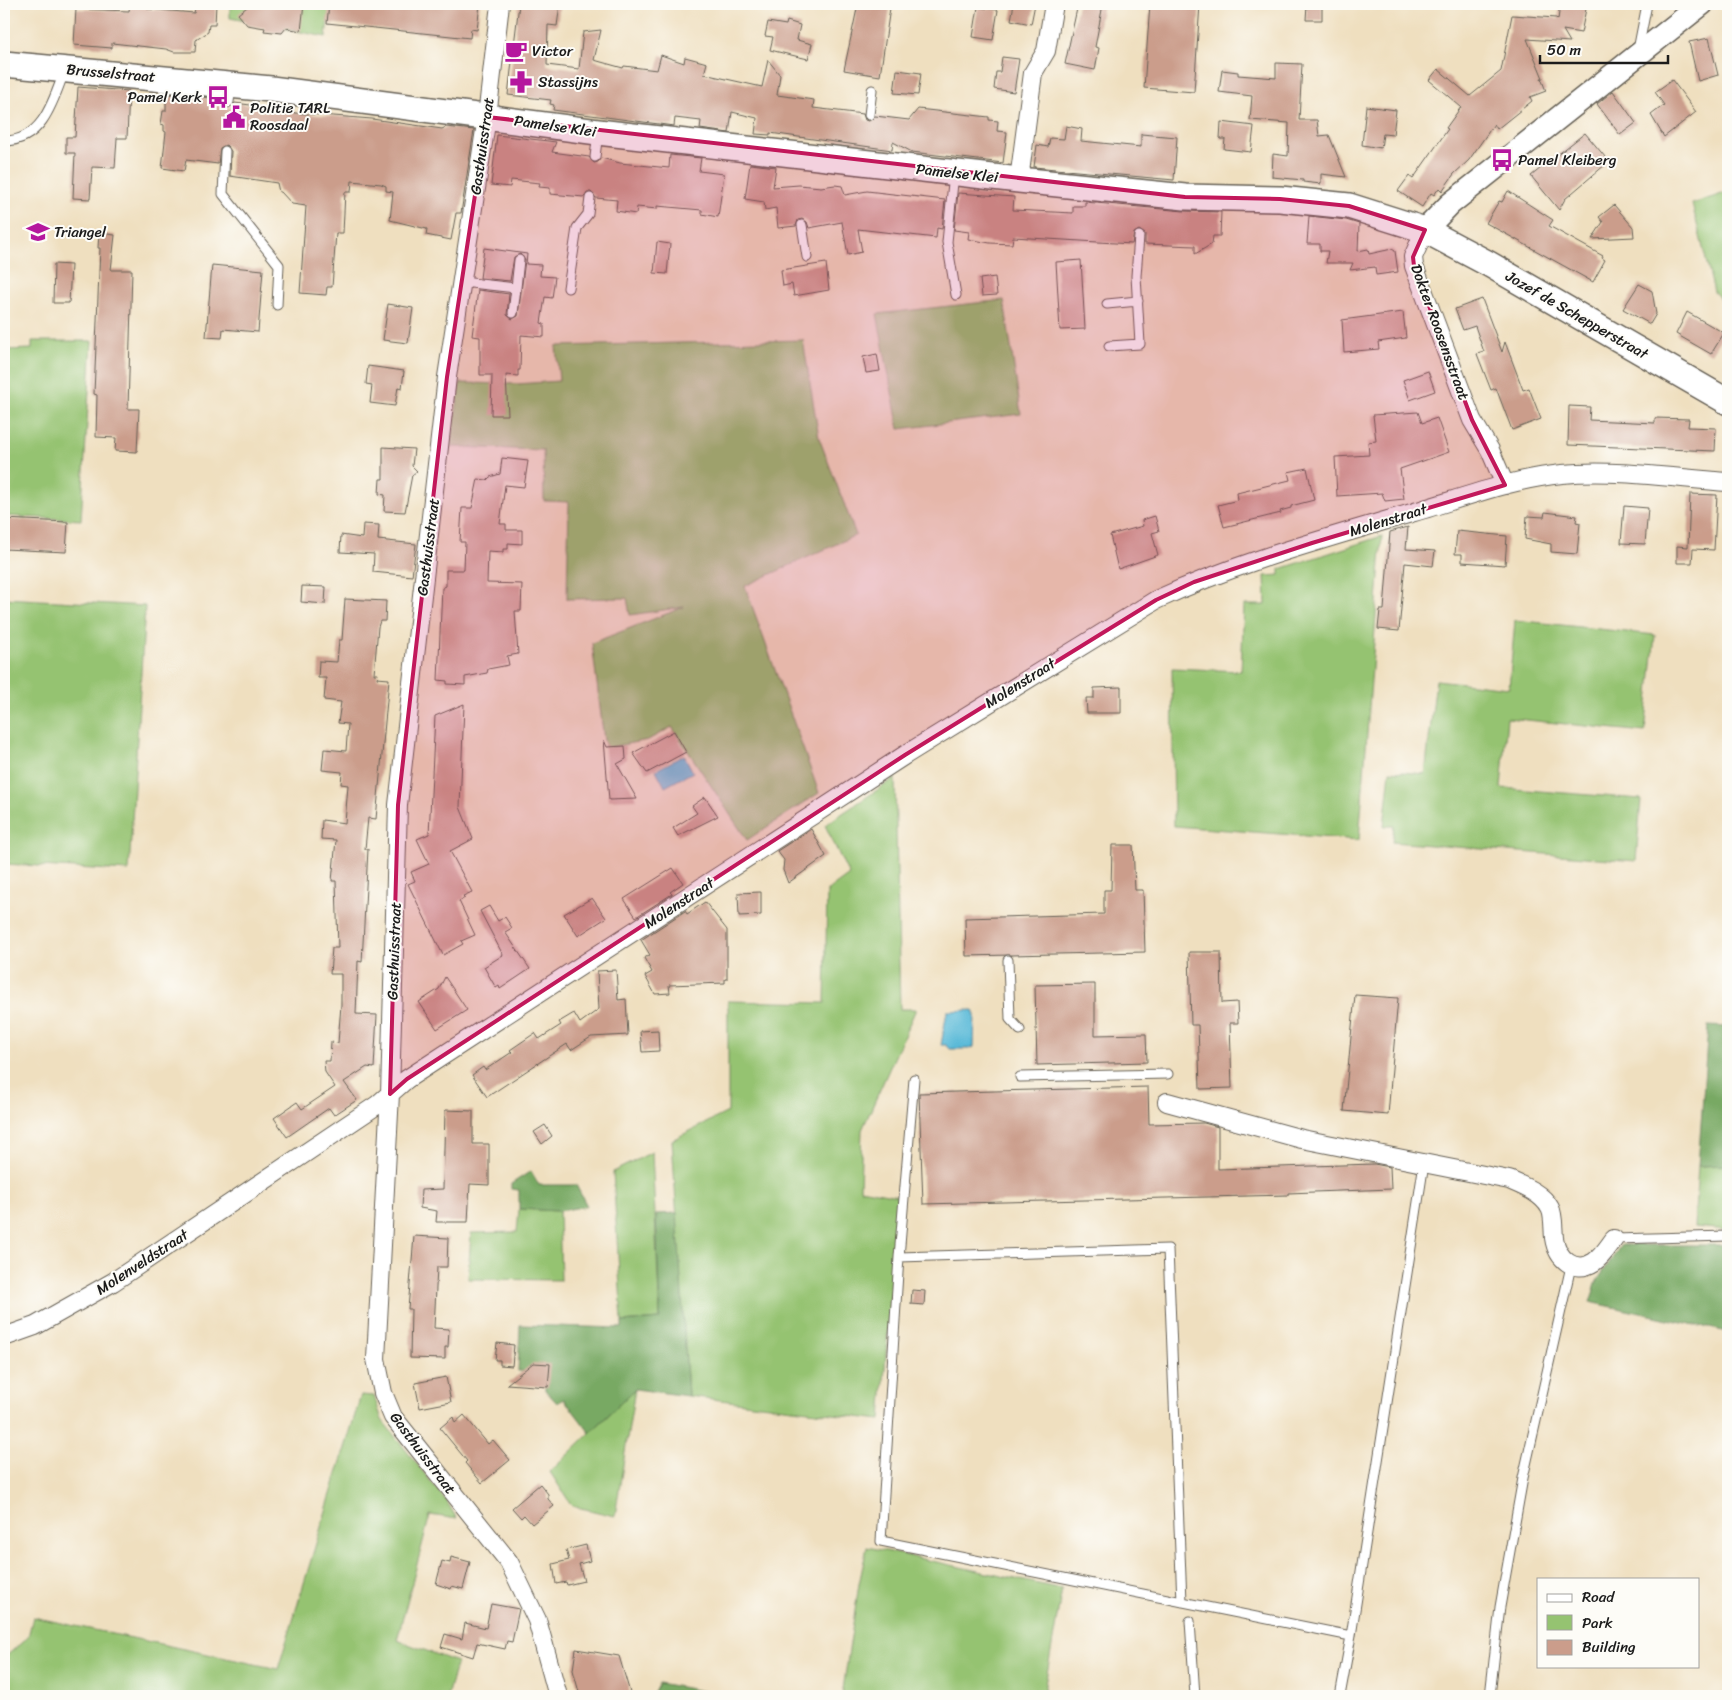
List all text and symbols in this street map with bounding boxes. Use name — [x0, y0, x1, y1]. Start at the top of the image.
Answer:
scale bar — [1540, 32, 1667, 64]
text: 50 m — [1547, 37, 1582, 63]
cafe icon: Victor — [503, 38, 529, 64]
place label: Victor — [532, 38, 574, 64]
street label: Brusselstraat — [65, 56, 157, 90]
pharmacy icon: Stassijns — [508, 69, 534, 95]
place label: Stassijns — [538, 69, 599, 95]
place label: Pamel Kerk — [127, 84, 203, 110]
bus stop icon: Pamel Kerk — [205, 84, 231, 110]
place label: Politie TARL Roosdaal — [250, 95, 330, 138]
street label: Gasthuisstraat — [462, 95, 502, 196]
public building icon: Politie TARL Roosdaal — [221, 104, 247, 130]
street label: Pamelse Klei — [512, 107, 599, 145]
bus stop icon: Pamel Kleiberg — [1489, 147, 1515, 173]
place label: Pamel Kleiberg — [1518, 147, 1616, 173]
street label: Pamelse Klei — [915, 156, 1000, 190]
school or university icon: Triangel — [25, 219, 51, 245]
place label: Triangel — [54, 219, 107, 245]
street label: Dokter Roosensstraat — [1403, 260, 1477, 404]
street label: Jozef de Schepperstraat — [1500, 263, 1654, 367]
street label: Gasthuisstraat — [409, 496, 447, 597]
street label: Molenstraat — [1346, 496, 1431, 544]
street label: Molenstraat — [979, 650, 1062, 715]
street label: Molenstraat — [638, 870, 720, 936]
street label: Gasthuisstraat — [379, 901, 409, 1000]
street label: Molenveldstraat — [90, 1222, 194, 1302]
street label: Gasthuisstraat — [383, 1406, 463, 1500]
legend — [1537, 1578, 1700, 1668]
text: Road — [1582, 1584, 1615, 1610]
text: Park — [1582, 1610, 1613, 1636]
text: Building — [1582, 1634, 1636, 1660]

